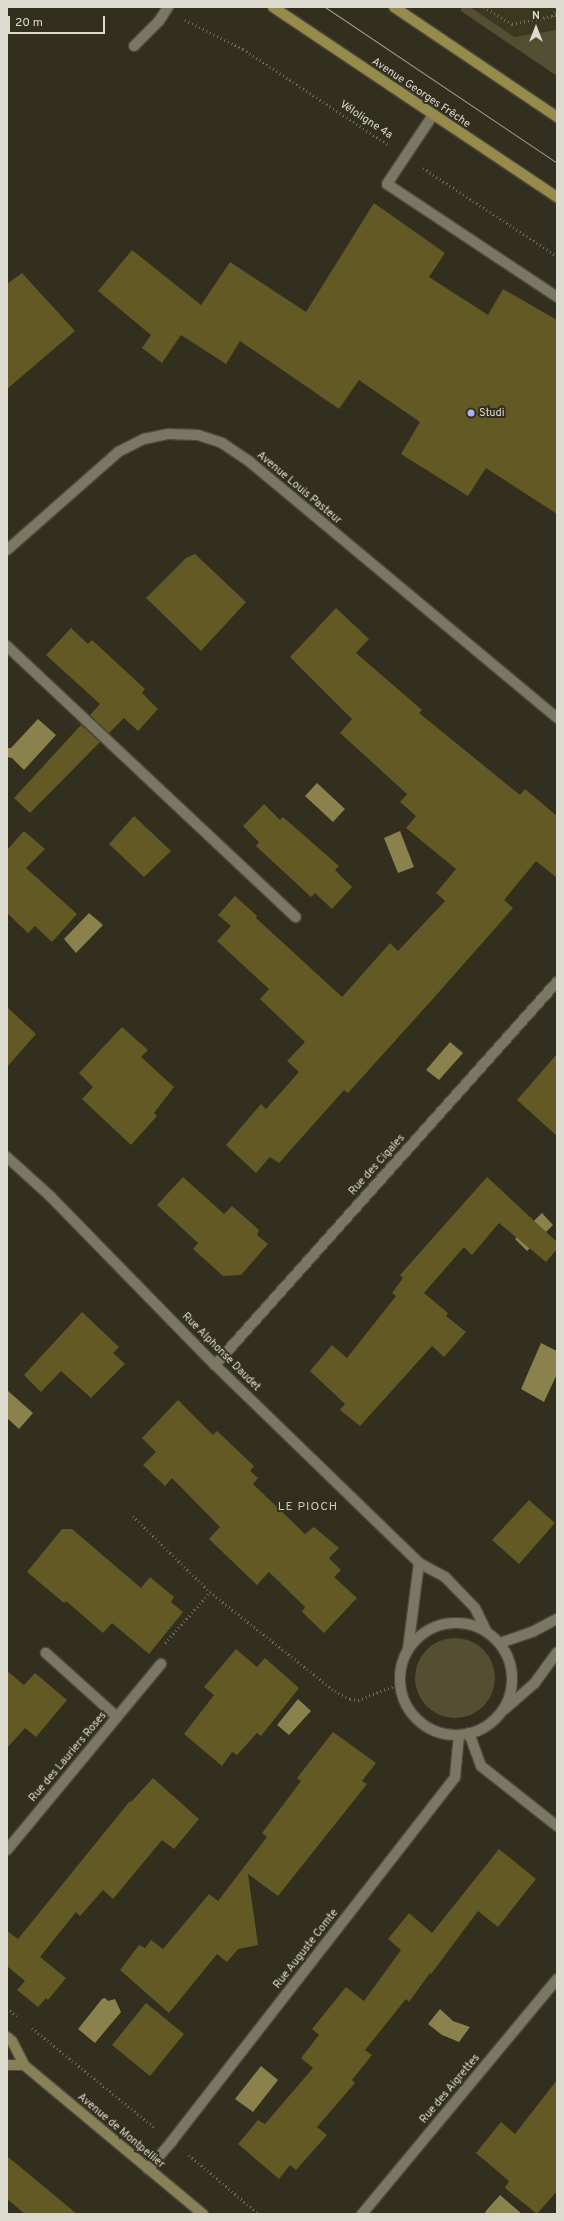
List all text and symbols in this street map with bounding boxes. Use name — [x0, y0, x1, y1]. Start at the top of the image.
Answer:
scale bar — [10, 8, 107, 34]
north arrow — [516, 8, 556, 48]
text: N — [532, 9, 540, 23]
text: 20 m — [15, 15, 43, 31]
street label: Avenue Georges Frêche — [369, 55, 473, 131]
street label: Véloligne 4a — [337, 98, 395, 142]
place label: Studi — [479, 406, 504, 420]
marker: Studi — [466, 408, 476, 418]
street label: Avenue Louis Pasteur — [254, 449, 344, 527]
street label: Rue des Cigales — [346, 1132, 408, 1198]
street label: Rue Alphonse Daudet — [179, 1310, 263, 1394]
district label: LE PIOCH — [278, 1501, 338, 1515]
street label: Rue des Lauriers Roses — [26, 1709, 110, 1805]
street label: Rue Auguste Comte — [271, 1906, 341, 1992]
street label: Rue des Aigrettes — [417, 2051, 483, 2127]
street label: Avenue de Montpellier — [75, 2091, 167, 2171]

